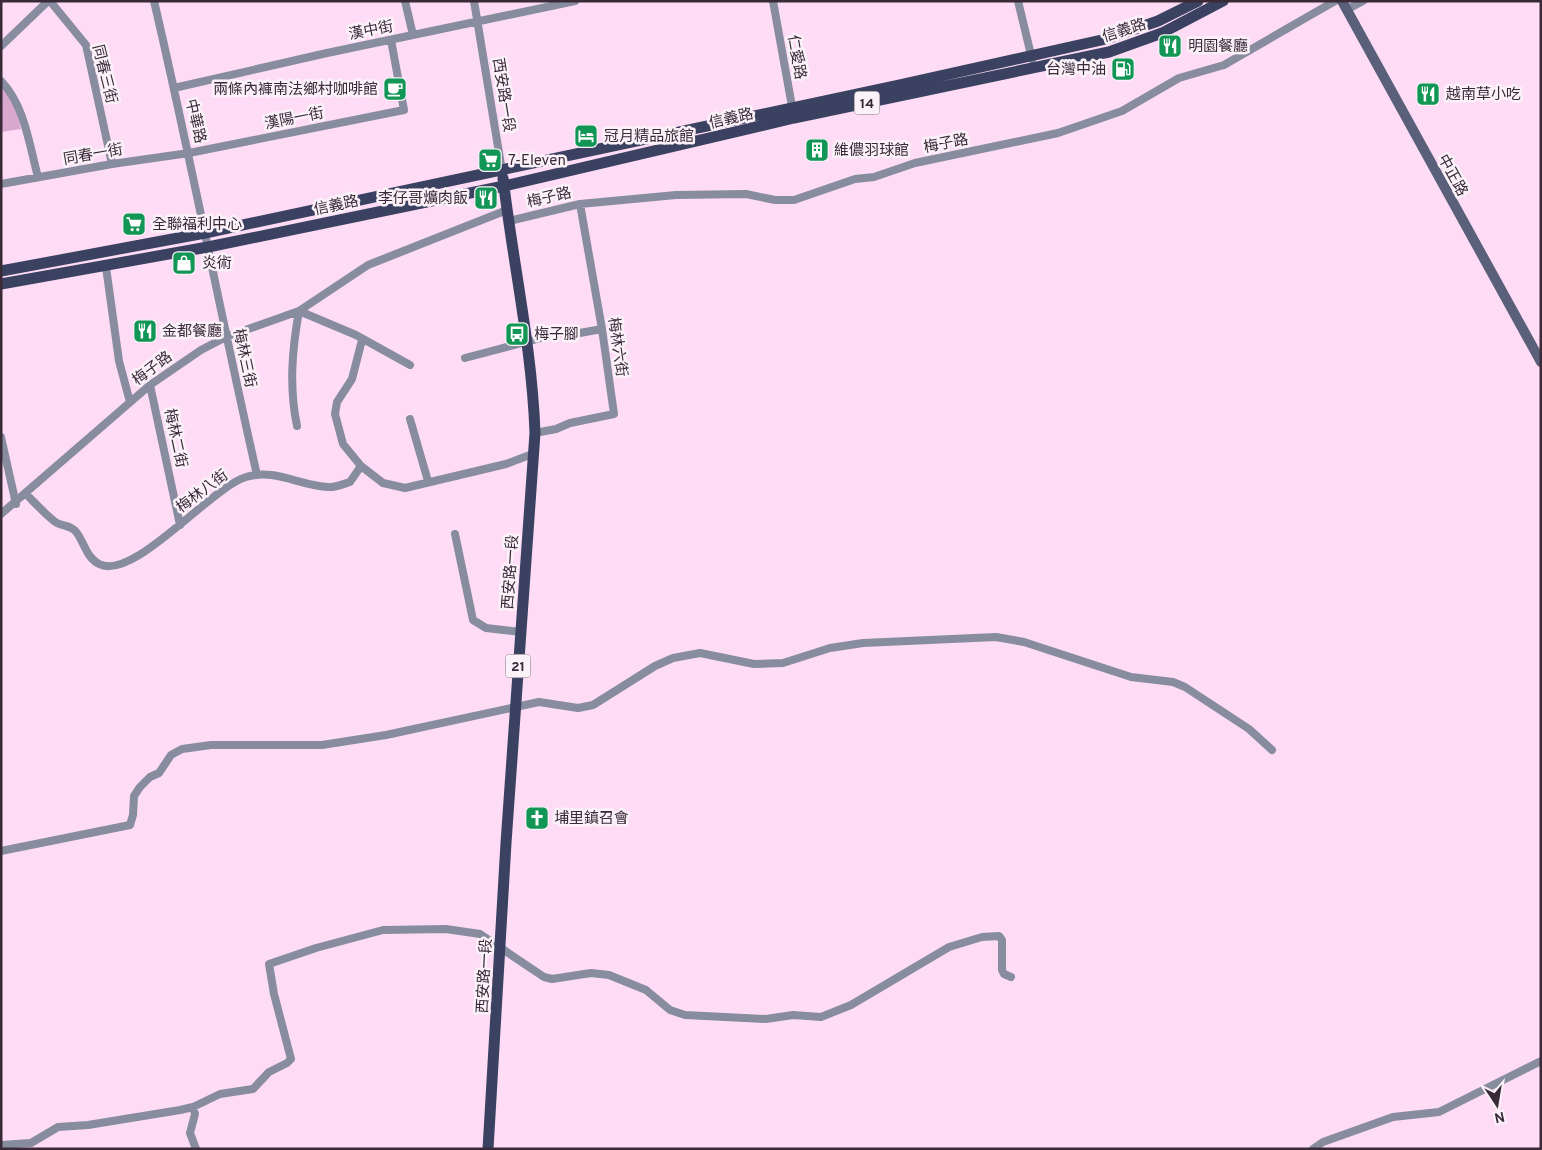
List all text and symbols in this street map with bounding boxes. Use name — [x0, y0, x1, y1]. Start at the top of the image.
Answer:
street label: 信義路 — [1100, 15, 1149, 47]
street label: 漢中街 — [347, 18, 395, 45]
street label: 仁愛路 — [782, 33, 809, 81]
restaurant icon: 明園餐廳 — [1157, 33, 1183, 59]
place label: 明園餐廳 — [1188, 38, 1248, 57]
street label: 同春三街 — [87, 43, 120, 106]
fuel station icon: 台灣中油 — [1110, 56, 1136, 82]
street label: 西安路一段 — [487, 57, 518, 134]
place label: 台灣中油 — [1046, 61, 1106, 80]
cafe icon: 兩條內褲南法鄉村咖啡館 — [382, 76, 408, 102]
place label: 兩條內褲南法鄉村咖啡館 — [213, 80, 378, 100]
restaurant icon: 越南草小吃 — [1415, 81, 1441, 107]
place label: 越南草小吃 — [1446, 86, 1521, 105]
road number: 14 — [854, 92, 880, 115]
street label: 中華路 — [180, 97, 209, 145]
street label: 漢陽一街 — [263, 104, 326, 135]
street label: 信義路 — [707, 105, 755, 134]
hotel icon: 冠月精品旅館 — [573, 123, 599, 149]
place label: 冠月精品旅館 — [604, 127, 694, 147]
street label: 梅子路 — [922, 131, 970, 158]
building icon: 維儂羽球館 — [804, 137, 830, 163]
street label: 同春一街 — [62, 141, 124, 170]
place label: 維儂羽球館 — [834, 142, 909, 161]
supermarket icon: 7-Eleven — [477, 147, 503, 173]
street label: 中正路 — [1432, 151, 1471, 200]
place label: 7-Eleven — [508, 152, 566, 171]
street label: 梅子路 — [525, 184, 573, 213]
restaurant icon: 李仔哥爌肉飯 — [473, 185, 499, 211]
place label: 李仔哥爌肉飯 — [378, 189, 468, 209]
street label: 信義路 — [312, 192, 360, 220]
supermarket icon: 全聯福利中心 — [121, 211, 147, 237]
place label: 全聯福利中心 — [152, 216, 242, 235]
shop icon: 炎術 — [171, 250, 197, 276]
place label: 炎術 — [202, 255, 232, 274]
street label: 梅林六街 — [603, 316, 630, 378]
restaurant icon: 金都餐廳 — [132, 318, 158, 344]
bus stop icon: 梅子腳 — [504, 321, 530, 347]
place label: 金都餐廳 — [162, 323, 222, 342]
place label: 梅子腳 — [534, 326, 579, 345]
street label: 梅林三街 — [228, 327, 259, 390]
street label: 梅子路 — [129, 348, 177, 390]
street label: 梅林二街 — [159, 407, 190, 470]
street label: 梅林八街 — [173, 467, 233, 518]
street label: 西安路一段 — [499, 534, 524, 610]
road number: 21 — [506, 654, 530, 678]
church icon: 埔里鎮召會 — [524, 805, 550, 831]
place label: 埔里鎮召會 — [554, 809, 629, 829]
street label: 西安路一段 — [474, 938, 497, 1014]
north arrow — [1472, 1080, 1522, 1130]
text: N — [1493, 1107, 1506, 1126]

